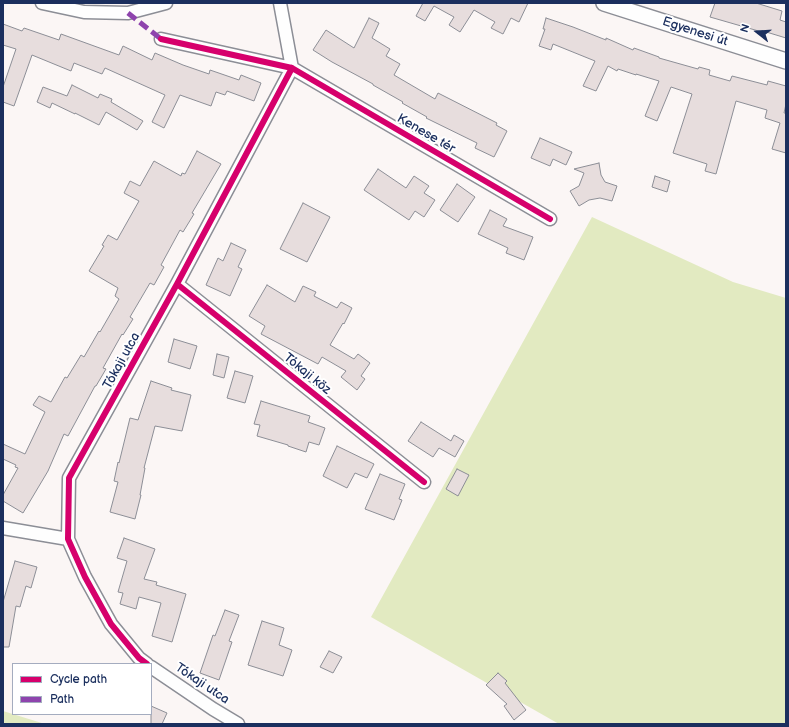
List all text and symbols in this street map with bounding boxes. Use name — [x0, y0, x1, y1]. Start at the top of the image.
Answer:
north arrow — [737, 12, 777, 52]
street label: Egyenesi út — [660, 14, 730, 50]
text: N — [738, 23, 752, 34]
street label: Kenese tér — [394, 111, 458, 157]
street label: Tókaji utca — [100, 330, 144, 392]
street label: Tókaji köz — [280, 350, 334, 398]
street label: Tókaji utca — [172, 660, 232, 708]
legend — [12, 663, 152, 715]
text: Cycle path — [50, 672, 107, 687]
text: Path — [50, 692, 74, 707]

